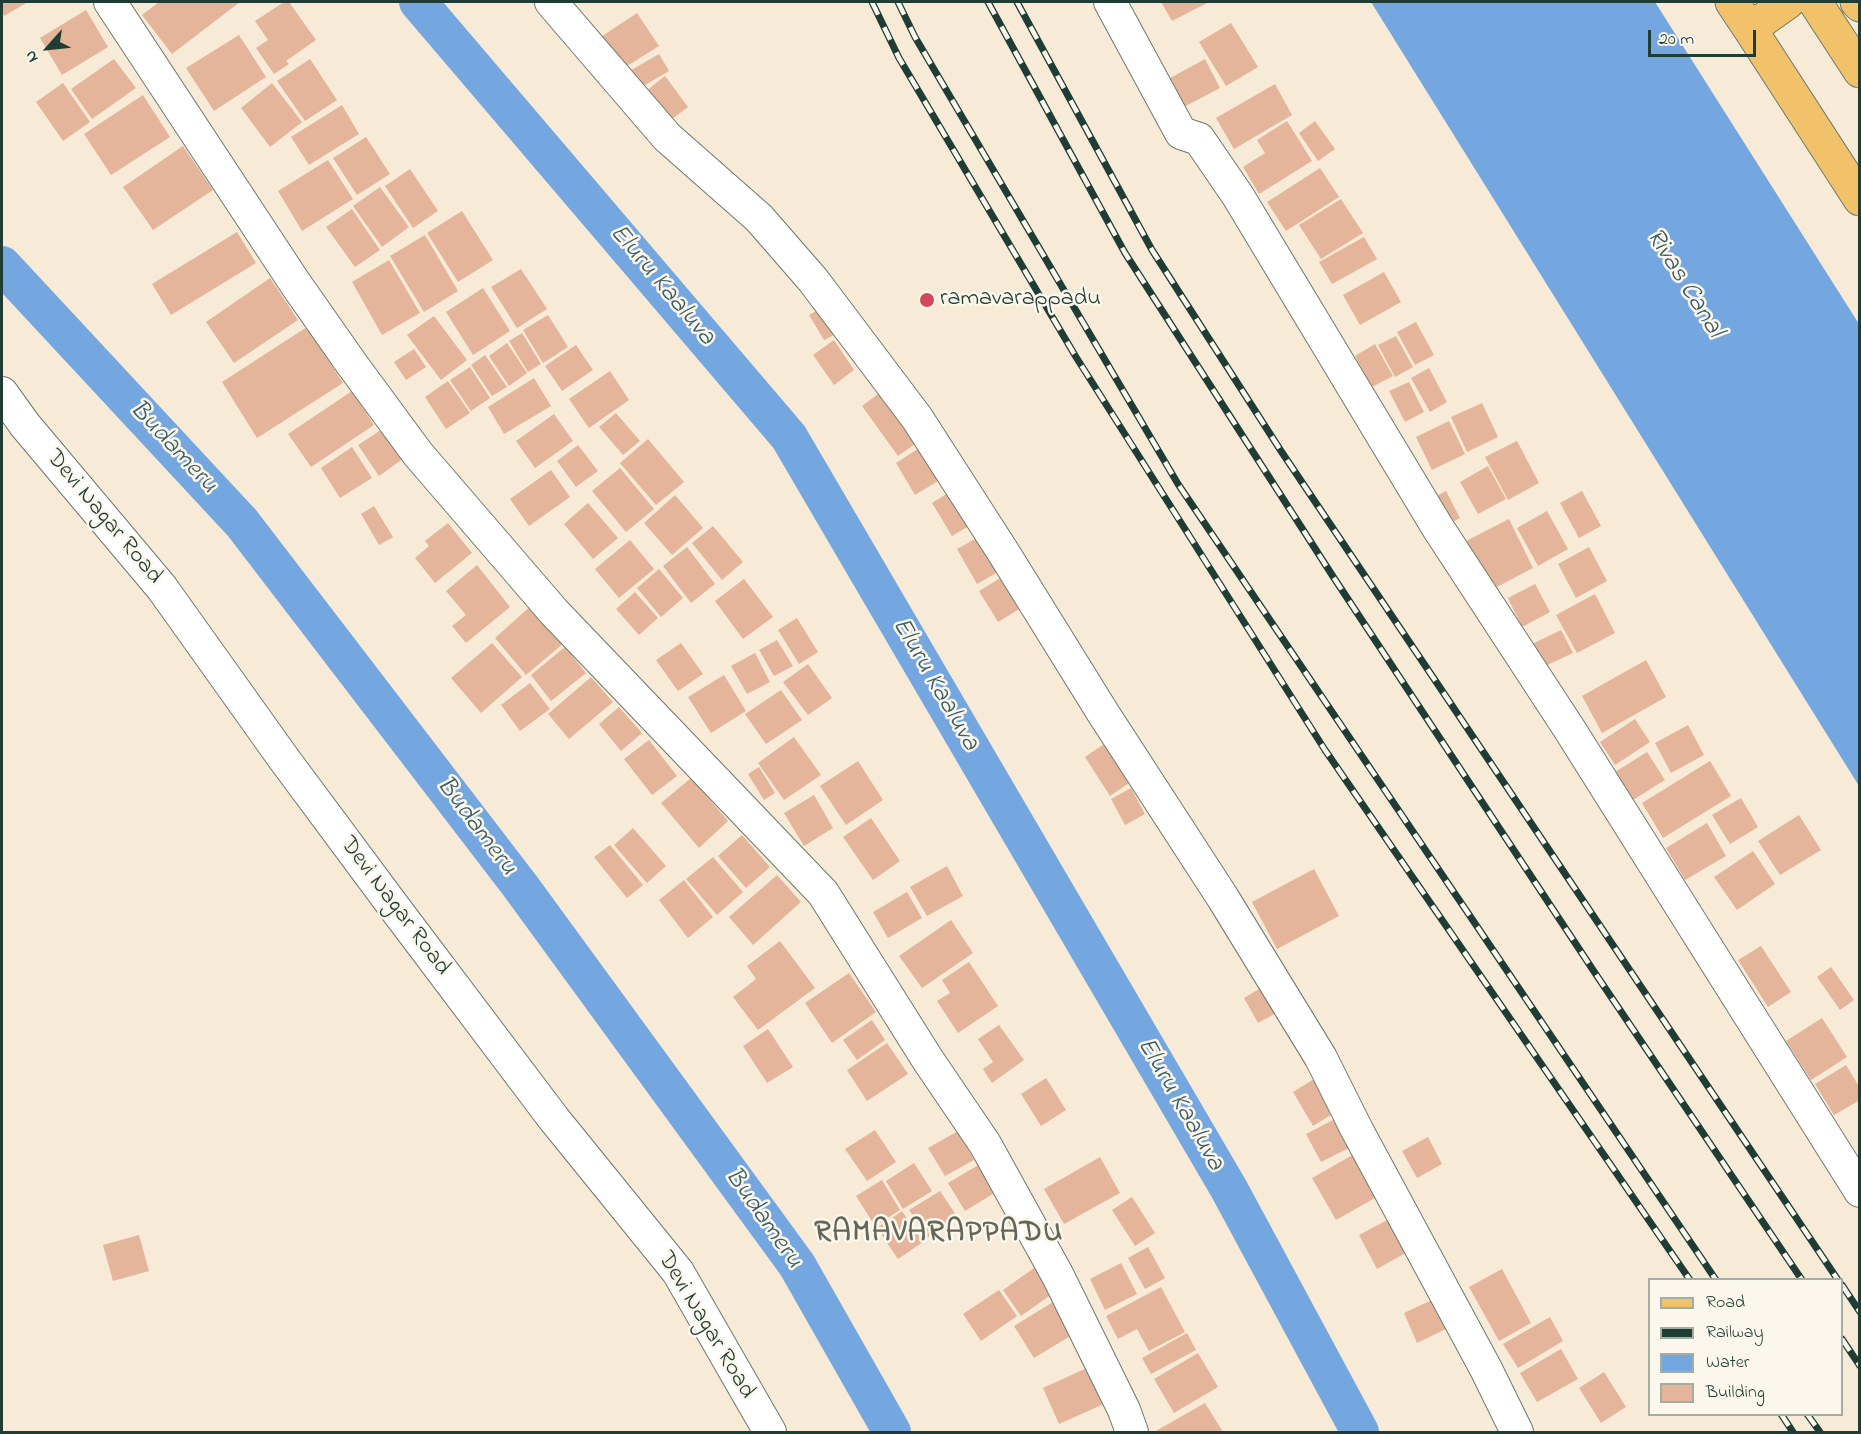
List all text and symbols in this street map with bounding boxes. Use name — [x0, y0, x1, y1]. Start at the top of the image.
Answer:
north arrow — [18, 18, 78, 78]
scale bar — [1651, 18, 1759, 56]
text: 20 m — [1659, 27, 1694, 53]
text: N — [19, 46, 45, 66]
water label: Eluru Kaaluva — [601, 219, 721, 353]
water label: Rivas Canal — [1637, 224, 1729, 344]
place label: ramavarappadu — [940, 286, 1101, 314]
marker: ramavarappadu — [918, 291, 936, 309]
water label: Budameru — [121, 395, 223, 501]
street label: Devi Nagar Road — [38, 445, 168, 591]
water label: Eluru Kaaluva — [883, 613, 985, 757]
water label: Budameru — [428, 771, 522, 883]
street label: Devi Nagar Road — [332, 832, 456, 982]
water label: Eluru Kaaluva — [1128, 1033, 1230, 1177]
water label: Budameru — [716, 1163, 808, 1275]
district label: RAMAVARAPPADU — [814, 1217, 1064, 1253]
street label: Devi Nagar Road — [650, 1247, 760, 1405]
legend — [1648, 1278, 1843, 1416]
text: Road — [1706, 1290, 1745, 1316]
text: Railway — [1706, 1320, 1763, 1346]
text: Water — [1706, 1350, 1749, 1376]
text: Building — [1706, 1380, 1765, 1406]

